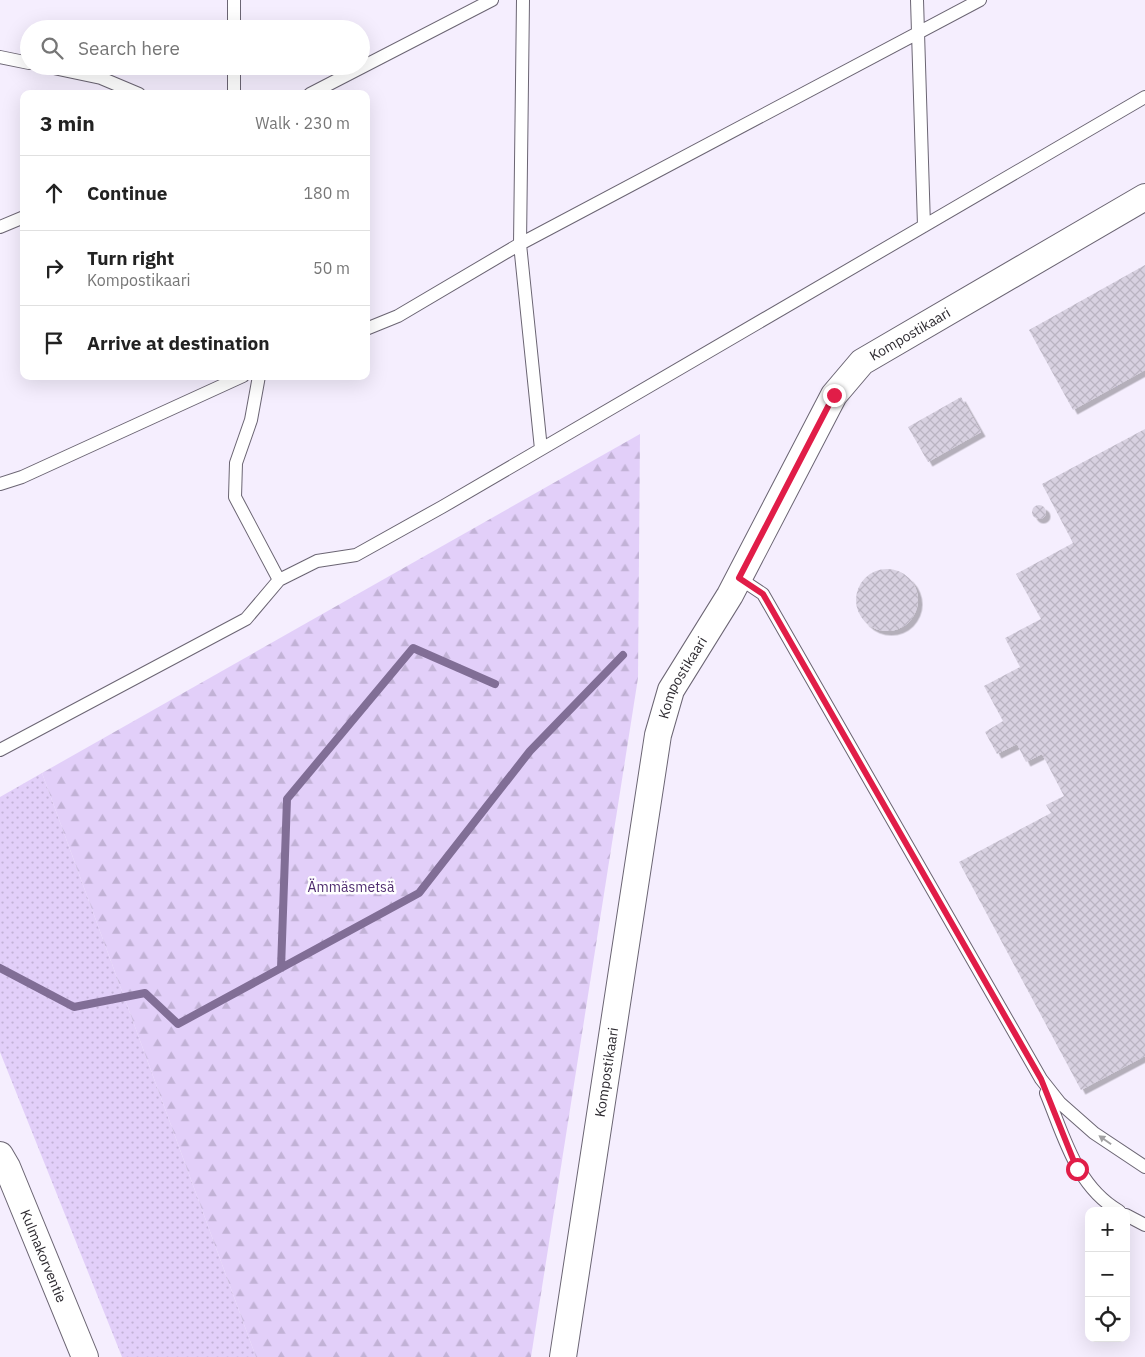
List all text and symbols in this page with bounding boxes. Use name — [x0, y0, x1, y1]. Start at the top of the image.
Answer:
search box — [20, 20, 370, 75]
icon: search — [38, 34, 66, 62]
text: Search here — [78, 36, 180, 60]
text: 3 min — [40, 109, 95, 137]
text: Walk · 230 m — [255, 113, 350, 133]
icon: ahead — [40, 179, 68, 207]
text: Continue — [87, 181, 167, 205]
text: 180 m — [303, 183, 350, 203]
text: Turn right — [87, 246, 174, 270]
icon: right — [40, 254, 68, 282]
text: 50 m — [313, 258, 350, 278]
text: Kompostikaari — [87, 270, 191, 290]
street label: Kompostikaari — [866, 303, 954, 365]
icon: arrive — [40, 329, 68, 357]
text: Arrive at destination — [87, 331, 270, 355]
route end — [823, 384, 846, 407]
street label: Kompostikaari — [654, 633, 711, 721]
park label: Ämmäsmetsä — [308, 878, 395, 896]
street label: Kompostikaari — [591, 1026, 622, 1118]
one-way arrow — [1098, 1135, 1111, 1145]
route start — [1066, 1158, 1089, 1181]
street label: Kulmakorventie — [16, 1207, 71, 1305]
map controls — [1085, 1207, 1130, 1342]
button: + — [1085, 1207, 1130, 1252]
button: − — [1085, 1252, 1130, 1297]
button: locate — [1085, 1297, 1130, 1342]

